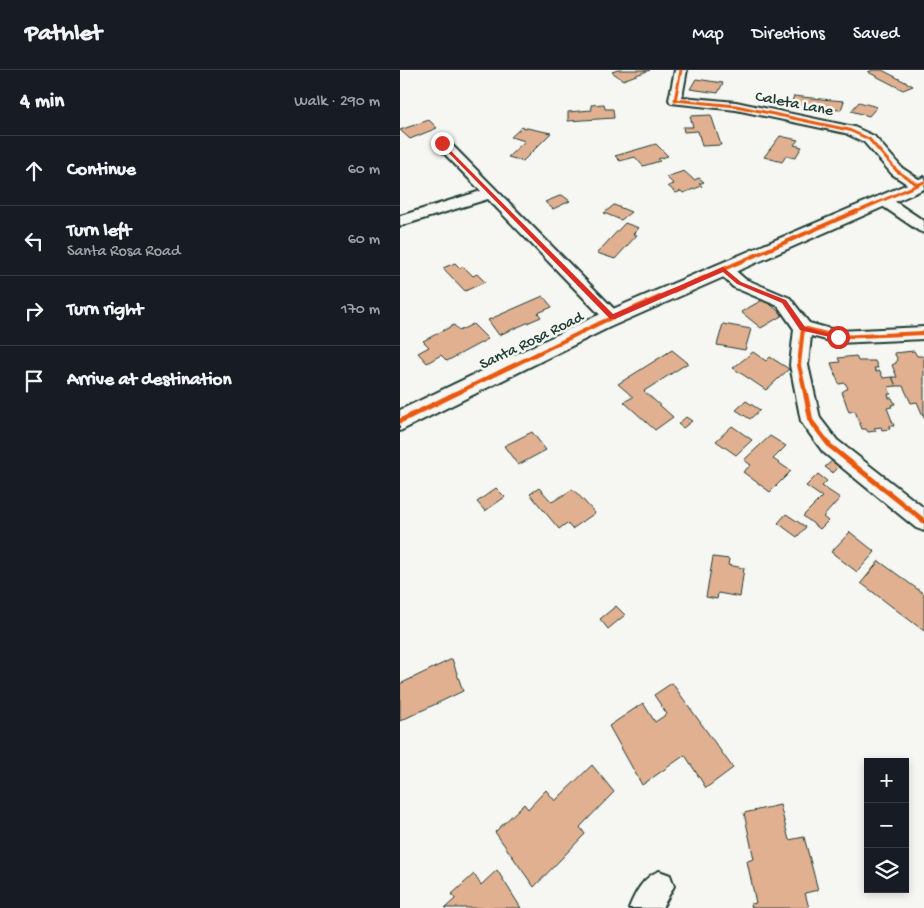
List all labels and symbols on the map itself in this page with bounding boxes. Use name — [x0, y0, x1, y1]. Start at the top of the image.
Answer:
street label: Caleta Lane — [753, 88, 835, 122]
route end — [431, 132, 454, 155]
street label: Santa Rosa Road — [477, 308, 589, 375]
route start — [827, 326, 850, 349]

